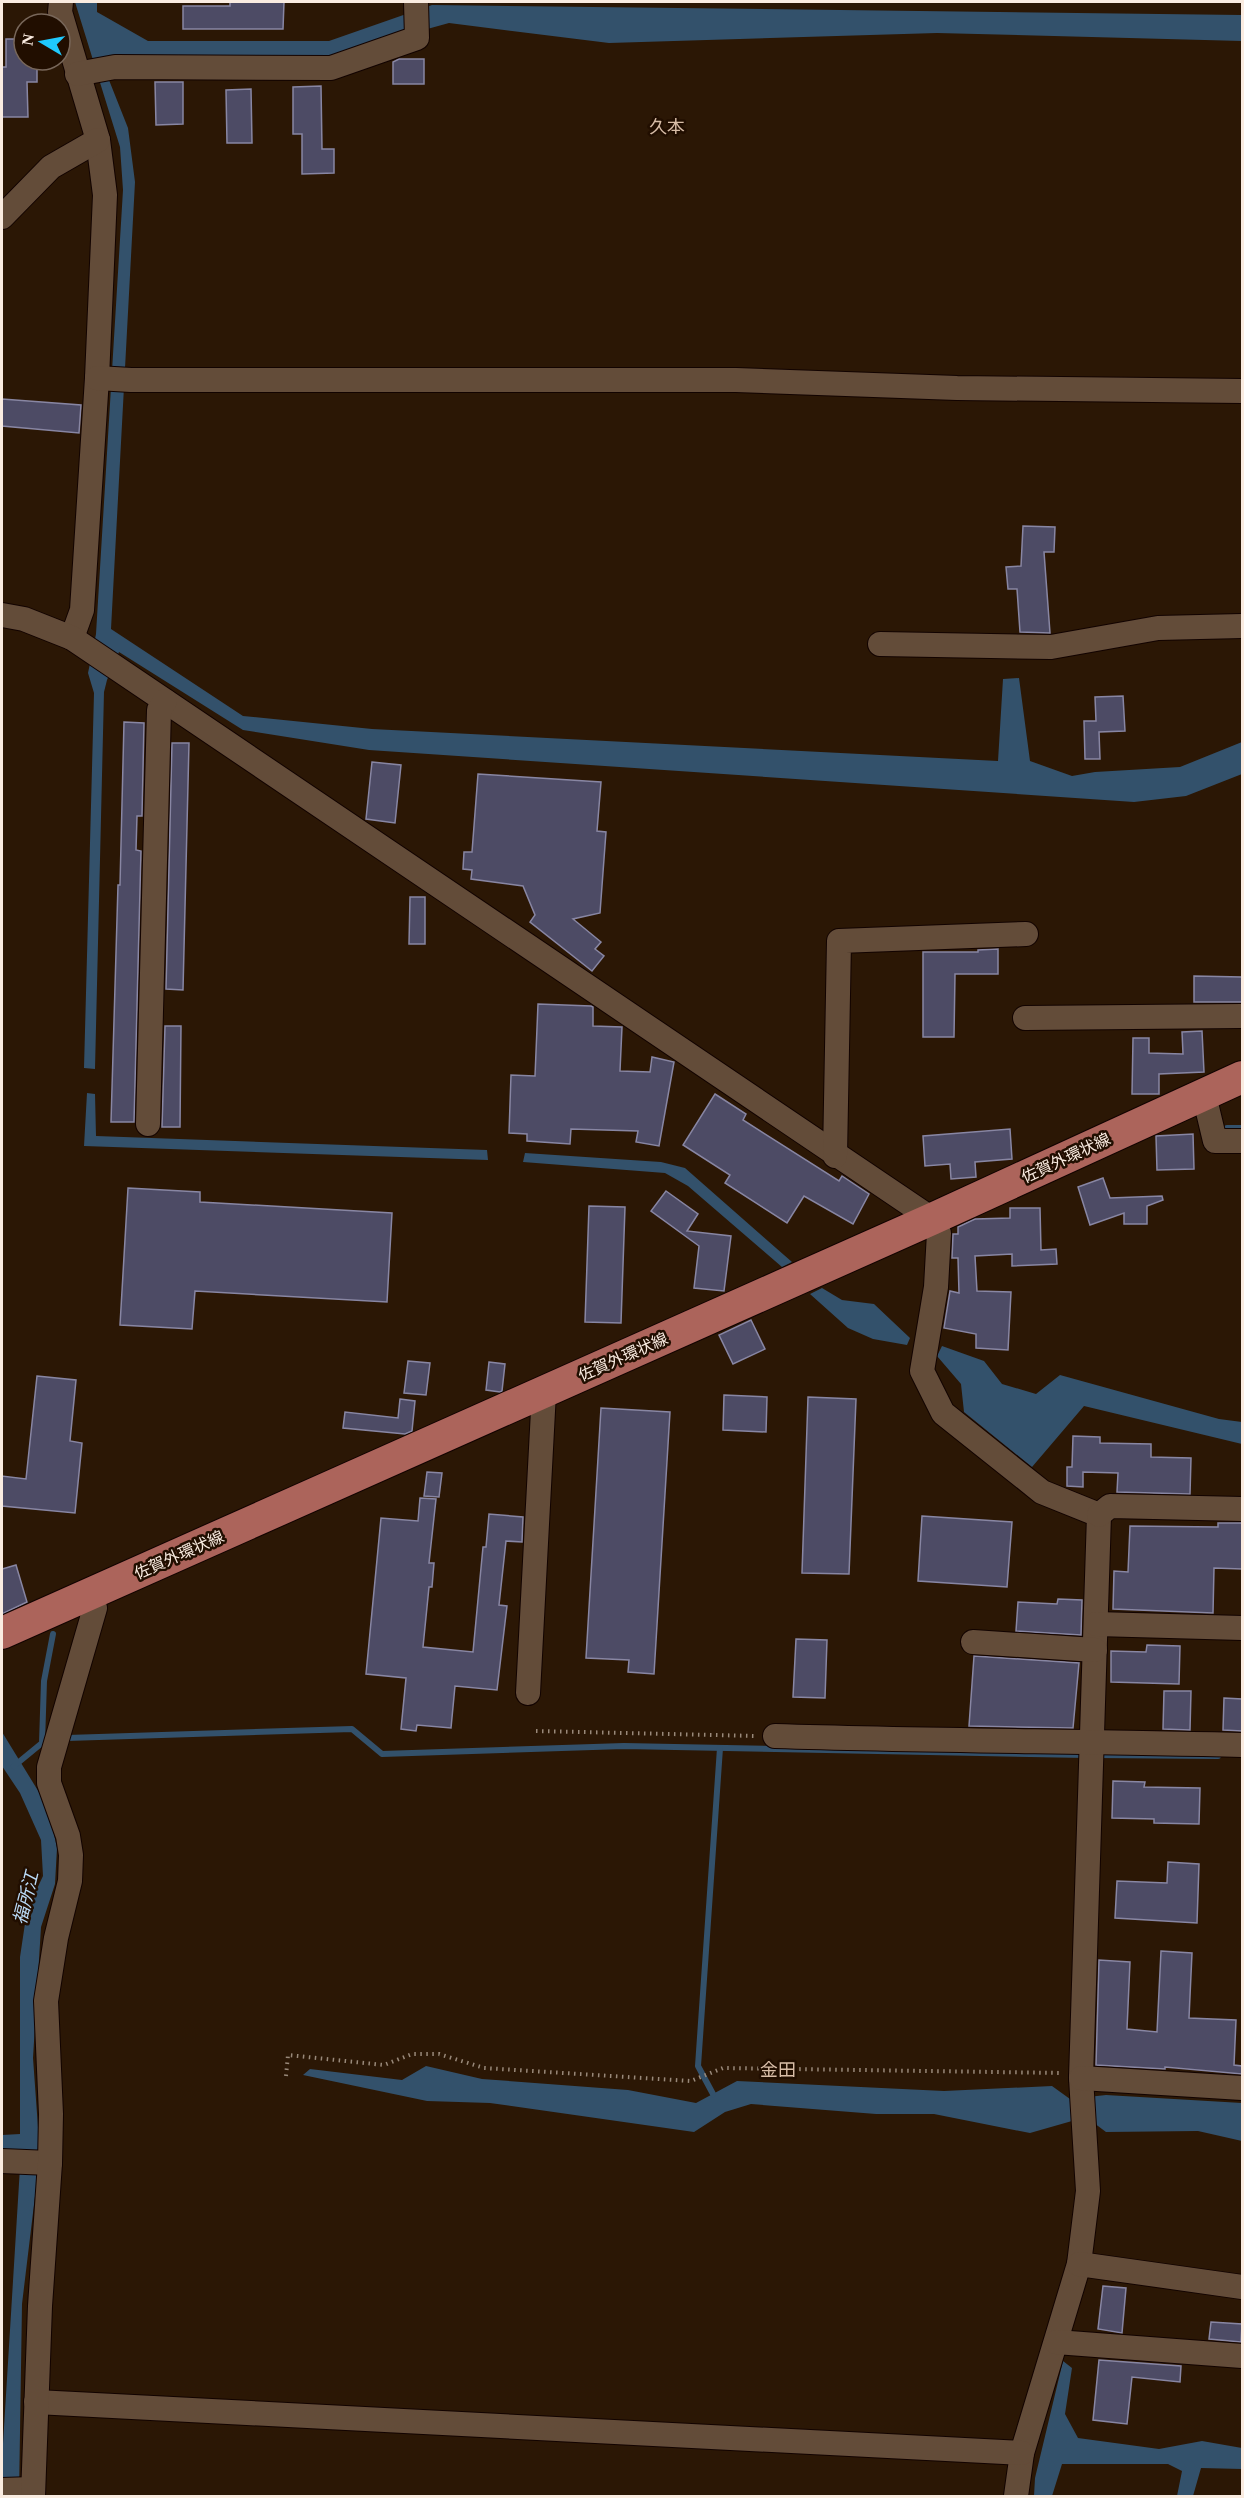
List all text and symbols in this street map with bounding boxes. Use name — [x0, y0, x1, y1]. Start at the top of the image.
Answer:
north arrow — [12, 12, 72, 72]
text: N — [18, 32, 37, 47]
district label: 久本 — [649, 117, 685, 137]
street label: 佐賀外環状線 — [1019, 1130, 1113, 1186]
street label: 佐賀外環状線 — [576, 1330, 670, 1384]
street label: 佐賀外環状線 — [132, 1528, 226, 1582]
water label: 福所江 — [10, 1867, 43, 1927]
district label: 金田 — [760, 2060, 796, 2080]

